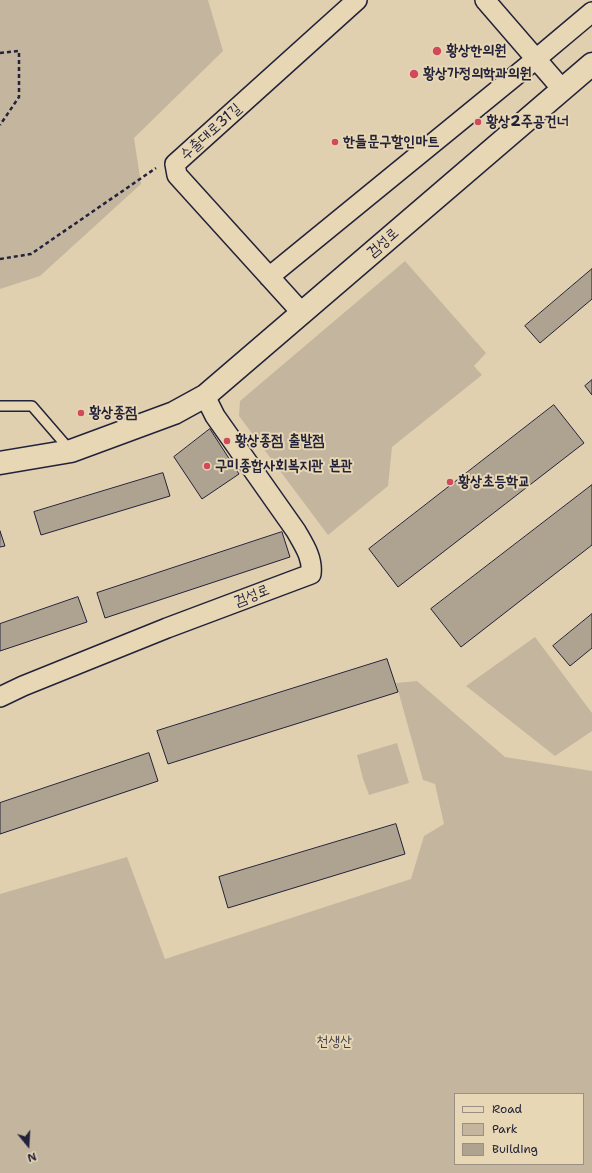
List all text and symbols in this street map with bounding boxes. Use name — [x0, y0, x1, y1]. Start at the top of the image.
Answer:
place label: 황상한의원 — [446, 42, 506, 60]
marker: 황상한의원 — [431, 45, 443, 57]
place label: 황상가정의학과의원 — [423, 65, 532, 83]
marker: 황상가정의학과의원 — [408, 68, 420, 80]
street label: 수출대로31길 — [177, 100, 245, 164]
place label: 황상2주공건너 — [486, 113, 569, 131]
marker: 황상2주공건너 — [473, 117, 483, 127]
place label: 한들문구할인마트 — [343, 133, 440, 151]
marker: 한들문구할인마트 — [330, 137, 340, 147]
street label: 검성로 — [363, 224, 403, 262]
place label: 황상종점 — [89, 404, 137, 422]
marker: 황상종점 — [76, 408, 86, 418]
place label: 황상종점 출발점 — [235, 432, 325, 450]
marker: 황상종점 출발점 — [222, 436, 232, 446]
place label: 구미종합사회복지관 본관 — [215, 457, 353, 475]
marker: 구미종합사회복지관 본관 — [202, 461, 212, 471]
place label: 황상초등학교 — [458, 473, 530, 491]
marker: 황상초등학교 — [445, 477, 455, 487]
street label: 검성로 — [232, 581, 272, 611]
park label: 천생산 — [316, 1033, 352, 1051]
legend — [454, 1093, 584, 1165]
text: Road — [492, 1101, 522, 1117]
text: Park — [492, 1121, 518, 1137]
north arrow — [8, 1125, 48, 1165]
text: Building — [492, 1141, 538, 1157]
text: N — [25, 1148, 38, 1165]

